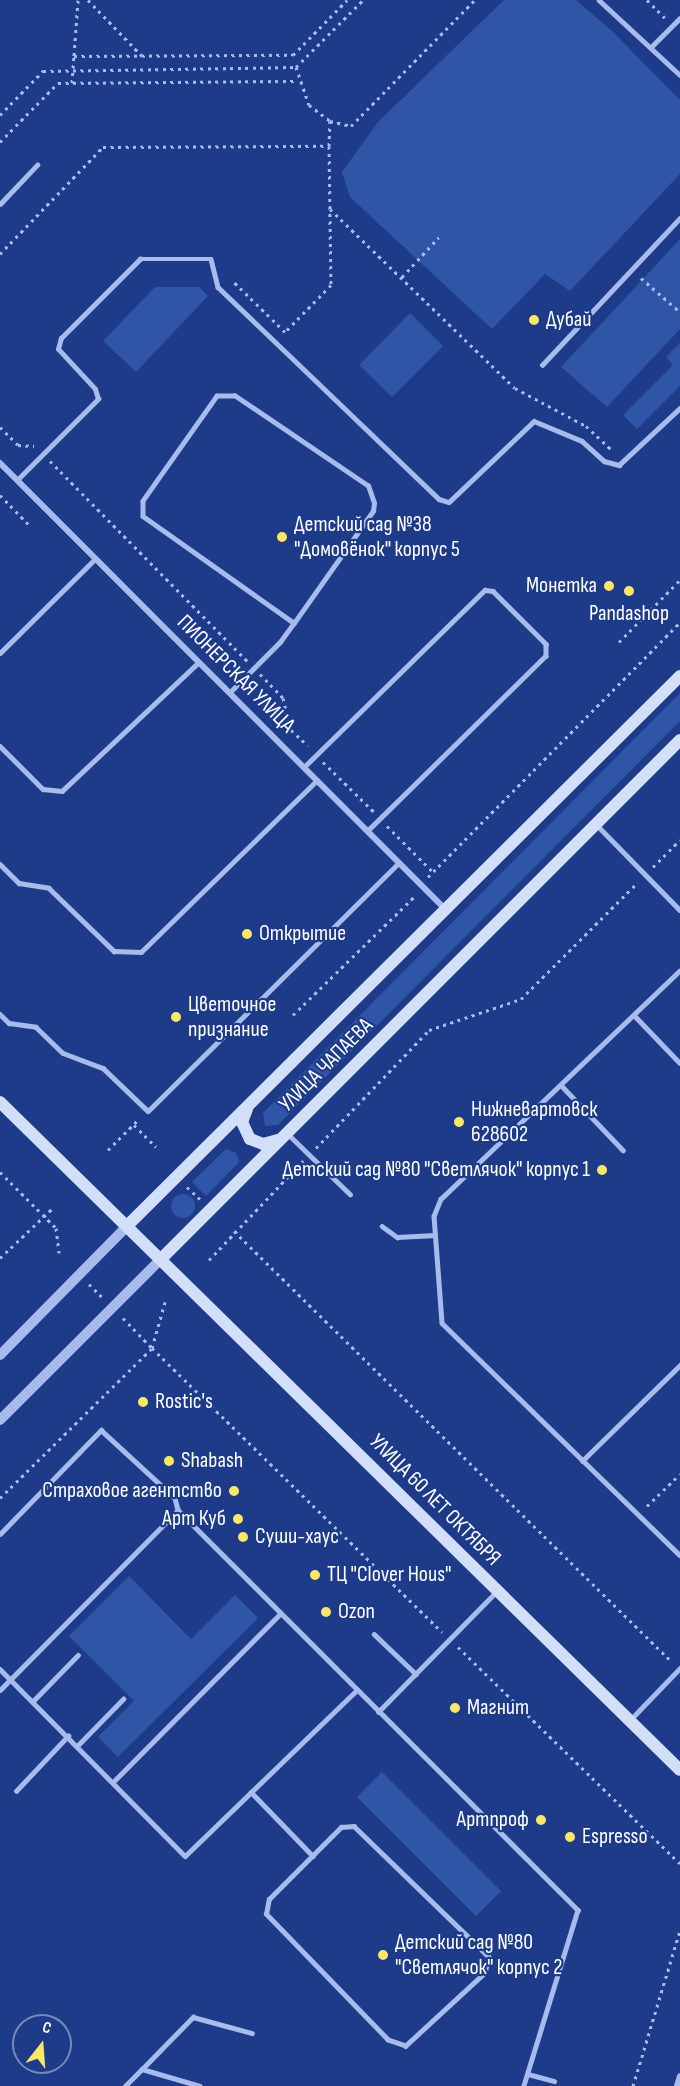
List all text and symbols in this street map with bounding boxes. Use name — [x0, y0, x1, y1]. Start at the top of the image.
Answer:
place label: Дубай — [546, 307, 591, 333]
marker: Дубай — [527, 313, 541, 327]
place label: Детский сад №38 "Домовёнок" корпус 5 — [294, 511, 460, 562]
marker: Детский сад №38 "Домовёнок" корпус 5 — [275, 530, 289, 544]
place label: Монетка — [526, 573, 597, 599]
marker: Монетка — [602, 579, 616, 593]
marker: Pandashop — [622, 584, 636, 598]
place label: Pandashop — [589, 601, 669, 627]
street label: ПИОНЕРСКАЯ УЛИЦА — [172, 610, 300, 738]
place label: Открытие — [259, 921, 346, 947]
marker: Открытие — [240, 927, 254, 941]
place label: Цветочное признание — [188, 991, 276, 1042]
marker: Цветочное признание — [169, 1010, 183, 1024]
street label: УЛИЦА ЧАПАЕВА — [274, 1013, 378, 1117]
place label: Нижневартовск 628602 — [471, 1096, 598, 1148]
marker: Нижневартовск 628602 — [452, 1115, 466, 1129]
place label: Детский сад №80 "Светлячок" корпус 1 — [283, 1157, 590, 1183]
marker: Детский сад №80 "Светлячок" корпус 1 — [595, 1163, 609, 1177]
place label: Rostic's — [155, 1389, 213, 1415]
marker: Rostic's — [136, 1395, 150, 1409]
street label: УЛИЦА 60 ЛЕТ ОКТЯБРЯ — [364, 1429, 506, 1571]
place label: Shabash — [181, 1448, 243, 1474]
marker: Shabash — [162, 1454, 176, 1468]
place label: Страховое агентство — [42, 1478, 222, 1504]
marker: Страховое агентство — [227, 1484, 241, 1498]
place label: Арт Куб — [162, 1506, 226, 1532]
marker: Арт Куб — [231, 1512, 245, 1526]
place label: Суши-хаус — [255, 1524, 339, 1550]
marker: Суши-хаус — [236, 1530, 250, 1544]
place label: ТЦ "Clover Hous" — [327, 1562, 451, 1588]
marker: ТЦ "Clover Hous" — [308, 1568, 322, 1582]
place label: Ozon — [338, 1599, 375, 1625]
marker: Ozon — [319, 1605, 333, 1619]
place label: Магнит — [467, 1695, 529, 1721]
marker: Магнит — [448, 1701, 462, 1715]
place label: Артпроф — [456, 1807, 529, 1833]
marker: Артпроф — [534, 1813, 548, 1827]
place label: Espresso — [582, 1824, 648, 1850]
marker: Espresso — [563, 1830, 577, 1844]
place label: Детский сад №80 "Светлячок" корпус 2 — [395, 1929, 562, 1981]
marker: Детский сад №80 "Светлячок" корпус 2 — [376, 1948, 390, 1962]
north arrow — [12, 2014, 72, 2074]
text: С — [40, 2018, 54, 2039]

